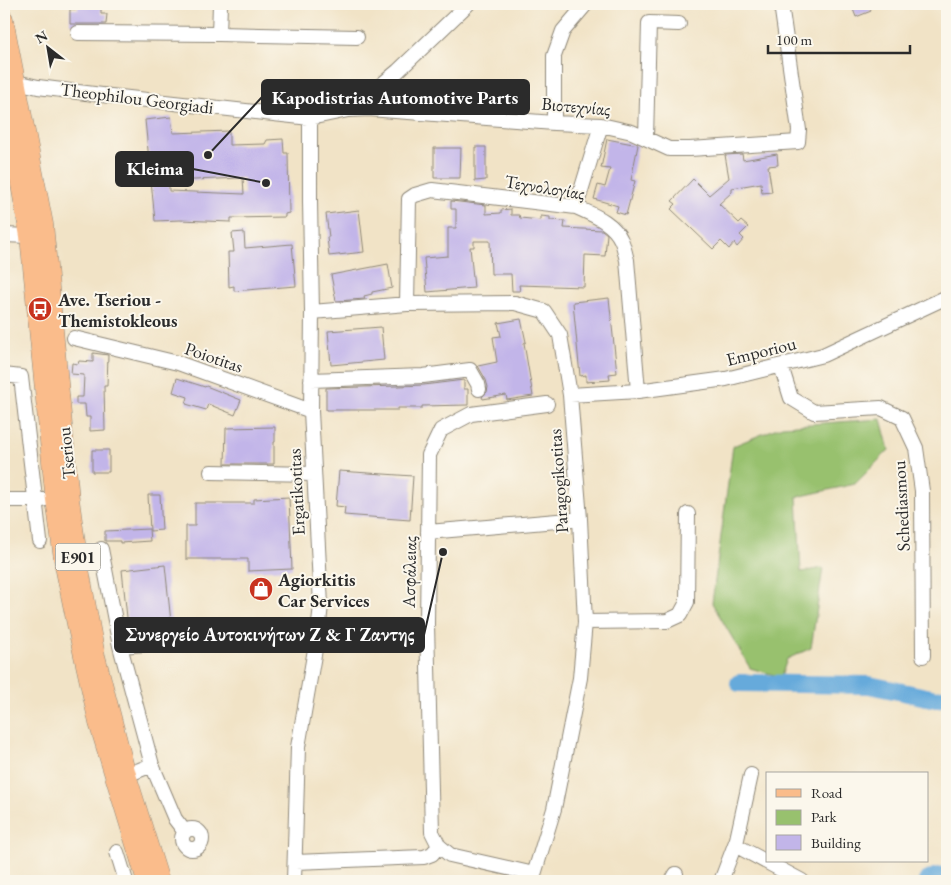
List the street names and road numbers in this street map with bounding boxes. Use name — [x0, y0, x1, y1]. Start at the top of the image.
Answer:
street label: Theophilou Georgiadi — [59, 77, 215, 119]
street label: Βιοτεχνίας — [541, 92, 611, 120]
street label: Τεχνολογίας — [503, 169, 587, 205]
street label: Emporiou — [724, 331, 799, 371]
street label: Poiotitas — [182, 336, 246, 378]
street label: Tseriou — [52, 425, 80, 480]
street label: Paragogikotitas — [543, 428, 573, 534]
street label: Ergatikotitas — [282, 448, 310, 536]
street label: Schediasmou — [887, 460, 915, 552]
street label: Ασφάλειας — [397, 536, 421, 609]
road number: E901 — [56, 544, 100, 570]

